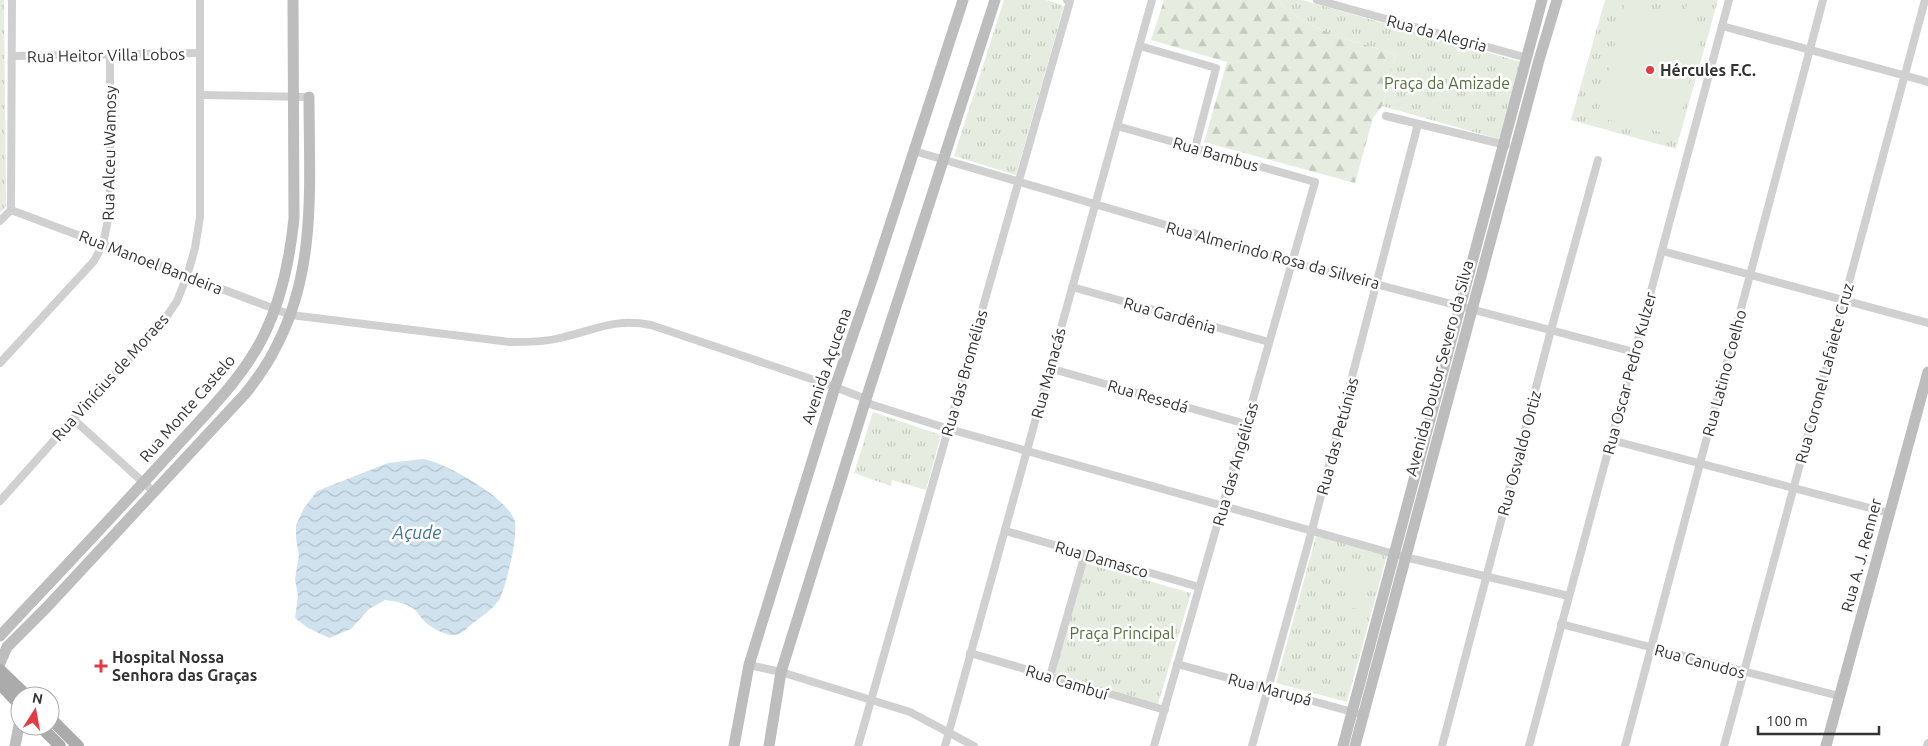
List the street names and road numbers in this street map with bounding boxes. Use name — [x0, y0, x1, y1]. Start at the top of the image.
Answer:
street label: Rua da Alegria — [1385, 11, 1489, 55]
street label: Rua Heitor Villa Lobos — [27, 45, 185, 65]
street label: Rua Alceu Wamosy — [99, 85, 119, 221]
street label: Rua Bambus — [1171, 133, 1261, 175]
street label: Rua Almerindo Rosa da Silveira — [1164, 218, 1382, 292]
street label: Rua Manoel Bandeira — [77, 226, 225, 298]
street label: Avenida Doutor Severo da Silva — [1401, 258, 1477, 478]
street label: Rua Coronel Lafaiete Cruz — [1791, 281, 1857, 465]
street label: Rua Oscar Pedro Kulzer — [1599, 290, 1659, 456]
street label: Rua Gardênia — [1122, 293, 1218, 337]
street label: Avenida Açucena — [798, 306, 854, 426]
street label: Rua das Bromélias — [937, 308, 991, 438]
street label: Rua Latino Coelho — [1698, 308, 1750, 438]
street label: Rua Vinícius de Moraes — [48, 310, 172, 444]
street label: Rua Manacás — [1027, 326, 1069, 420]
street label: Rua Monte Castelo — [136, 351, 238, 465]
street label: Rua das Petúnias — [1313, 375, 1361, 497]
street label: Rua Resedá — [1106, 376, 1190, 416]
street label: Rua Osvaldo Ortiz — [1494, 388, 1544, 518]
street label: Rua das Angélicas — [1209, 400, 1261, 528]
street label: Rua A. J. Renner — [1837, 496, 1885, 614]
street label: Rua Damasco — [1053, 537, 1151, 581]
street label: Rua Canudos — [1653, 640, 1747, 682]
street label: Rua Cambuí — [1024, 661, 1111, 703]
street label: Rua Marupá — [1226, 669, 1314, 709]

